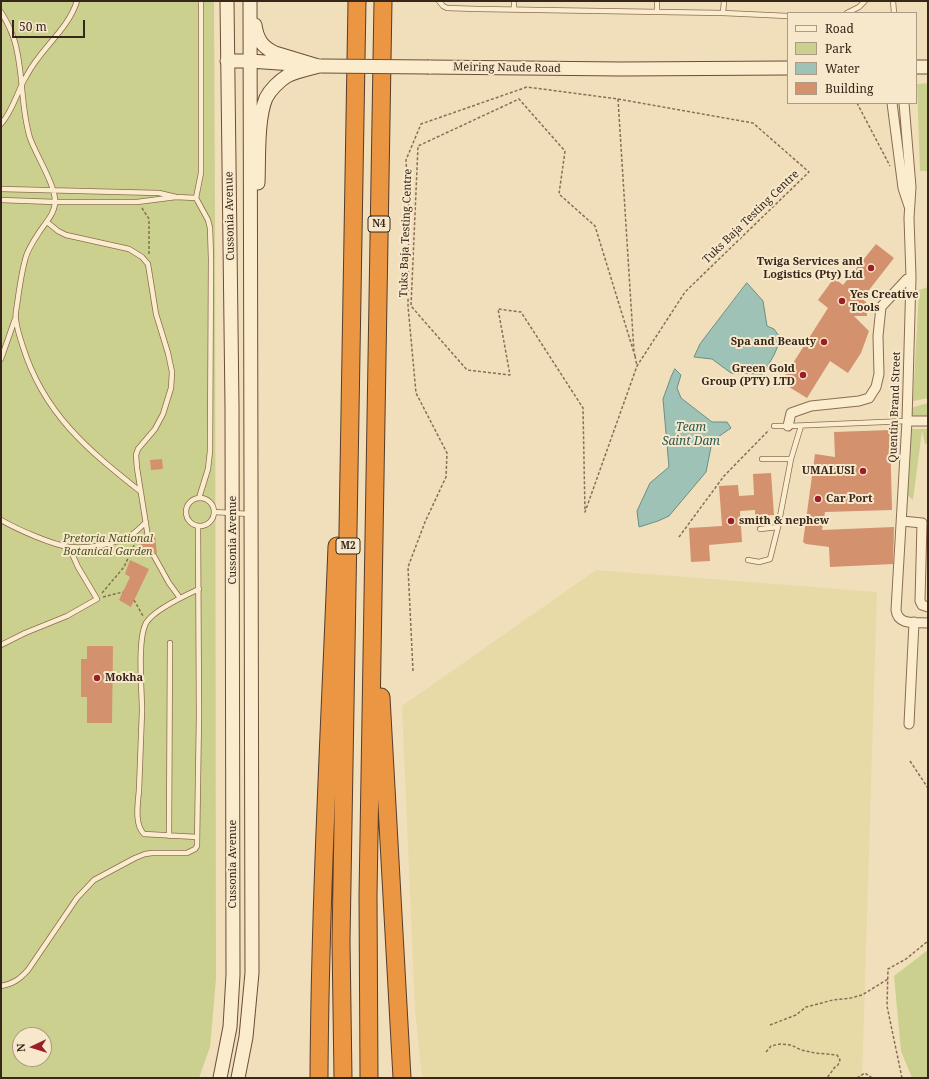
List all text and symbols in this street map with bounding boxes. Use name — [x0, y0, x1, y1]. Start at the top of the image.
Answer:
scale bar — [14, 12, 87, 38]
legend — [787, 12, 917, 104]
text: 50 m — [19, 18, 47, 35]
text: Road — [825, 20, 854, 37]
text: Park — [825, 40, 852, 57]
street label: Meiring Naude Road — [453, 60, 561, 76]
text: Water — [825, 60, 860, 77]
text: Building — [825, 80, 873, 97]
street label: Tuks Baja Testing Centre — [397, 168, 415, 298]
street label: Tuks Baja Testing Centre — [700, 168, 802, 266]
street label: Cussonia Avenue — [223, 171, 237, 261]
road number: N4 — [368, 216, 390, 232]
place label: Twiga Services and Logistics (Pty) Ltd — [757, 255, 863, 281]
marker: Twiga Services and Logistics (Pty) Ltd — [866, 263, 876, 273]
place label: Yes Creative Tools — [850, 288, 919, 314]
marker: Yes Creative Tools — [837, 296, 847, 306]
place label: Spa and Beauty — [731, 335, 816, 349]
marker: Spa and Beauty — [819, 337, 829, 347]
street label: Quentin Brand Street — [886, 351, 904, 463]
place label: Green Gold Group (PTY) LTD — [701, 362, 795, 388]
marker: Green Gold Group (PTY) LTD — [798, 370, 808, 380]
water label: Team Saint Dam — [662, 421, 720, 449]
place label: UMALUSI — [802, 464, 855, 478]
marker: UMALUSI — [858, 466, 868, 476]
place label: Car Port — [826, 492, 873, 506]
marker: Car Port — [813, 494, 823, 504]
street label: Cussonia Avenue — [226, 496, 240, 584]
place label: smith & nephew — [739, 514, 829, 528]
marker: smith & nephew — [726, 516, 736, 526]
park label: Pretoria National Botanical Garden — [63, 532, 153, 558]
road number: M2 — [336, 538, 360, 554]
place label: Mokha — [105, 671, 143, 685]
marker: Mokha — [92, 673, 102, 683]
street label: Cussonia Avenue — [226, 820, 240, 908]
north arrow — [12, 1027, 52, 1067]
text: N — [13, 1043, 28, 1053]

